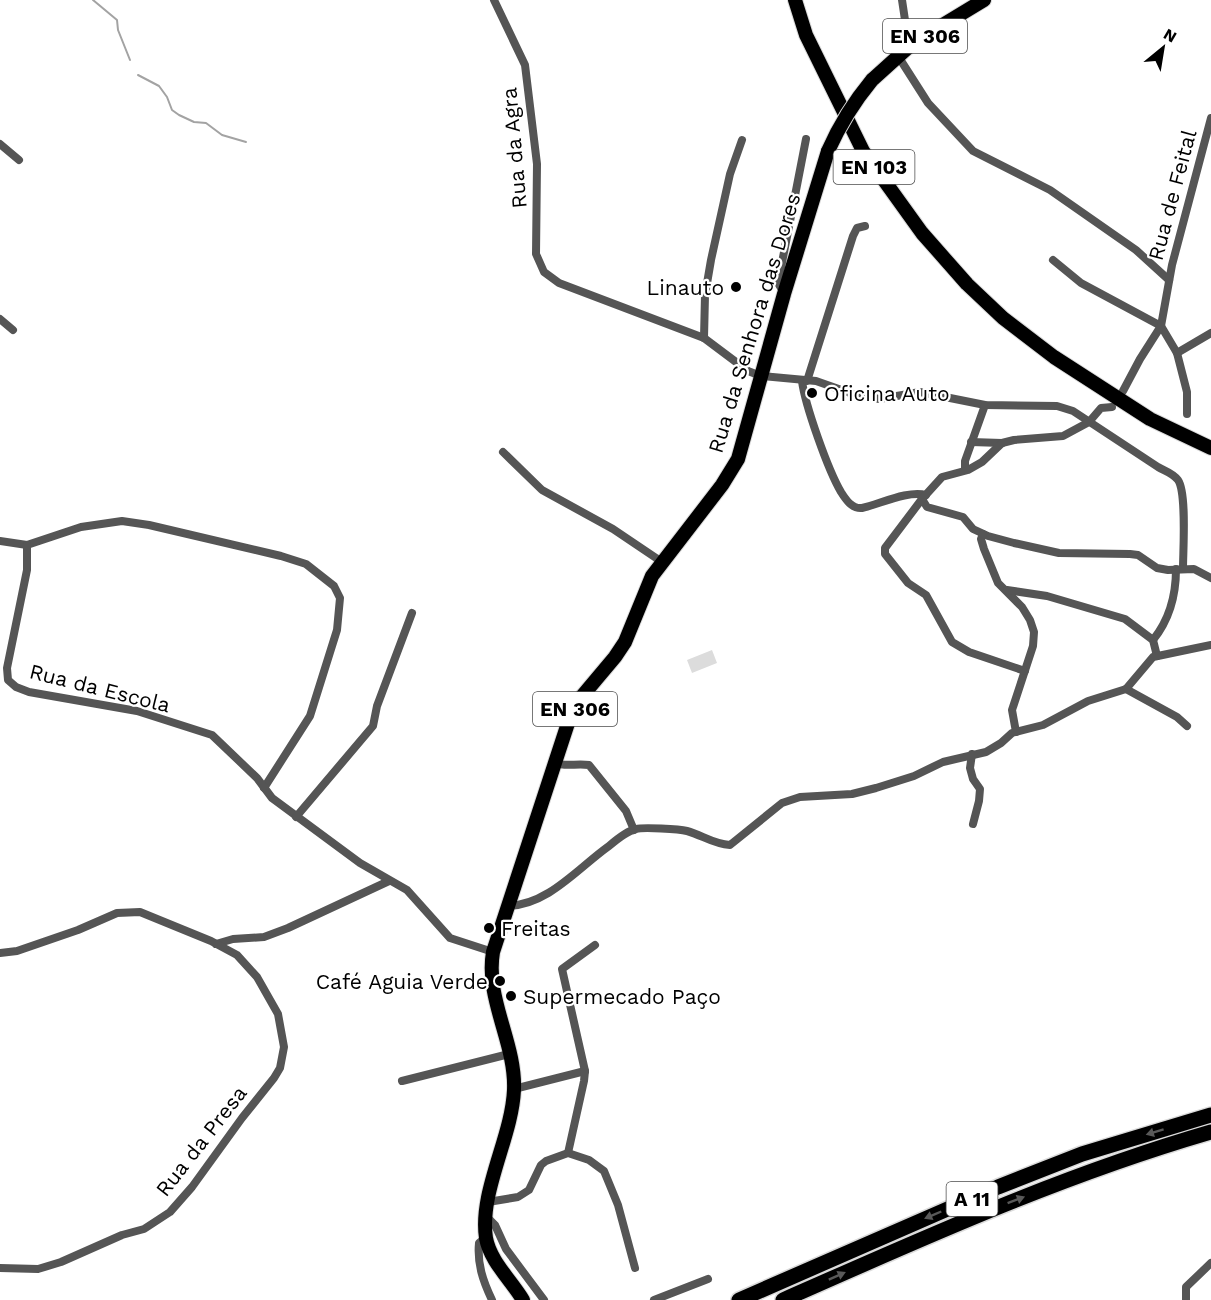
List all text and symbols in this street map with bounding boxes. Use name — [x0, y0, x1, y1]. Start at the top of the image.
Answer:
north arrow — [1133, 18, 1193, 78]
road number: EN 306 — [883, 19, 967, 53]
text: N — [1160, 24, 1180, 47]
street label: Rua da Agra — [496, 86, 532, 210]
street label: Rua de Feital — [1143, 126, 1202, 263]
road number: EN 103 — [834, 150, 914, 184]
street label: Rua da Senhora das Dores — [703, 190, 805, 456]
place label: Linauto — [647, 275, 724, 300]
marker: Linauto — [729, 280, 743, 294]
place label: Oficina Auto — [824, 381, 950, 406]
marker: Oficina Auto — [805, 386, 819, 400]
street label: Rua da Escola — [27, 658, 173, 718]
road number: EN 306 — [533, 692, 617, 726]
place label: Freitas — [501, 916, 571, 941]
marker: Freitas — [482, 921, 496, 935]
place label: Café Aguia Verde — [316, 969, 488, 994]
marker: Café Aguia Verde — [493, 974, 507, 988]
place label: Supermecado Paço — [523, 984, 721, 1009]
marker: Supermecado Paço — [504, 989, 518, 1003]
street label: Rua da Presa — [150, 1081, 252, 1201]
one-way arrow — [1146, 1128, 1164, 1137]
road number: A 11 — [946, 1182, 998, 1216]
one-way arrow — [1007, 1195, 1025, 1204]
one-way arrow — [924, 1210, 942, 1220]
one-way arrow — [828, 1272, 845, 1281]

